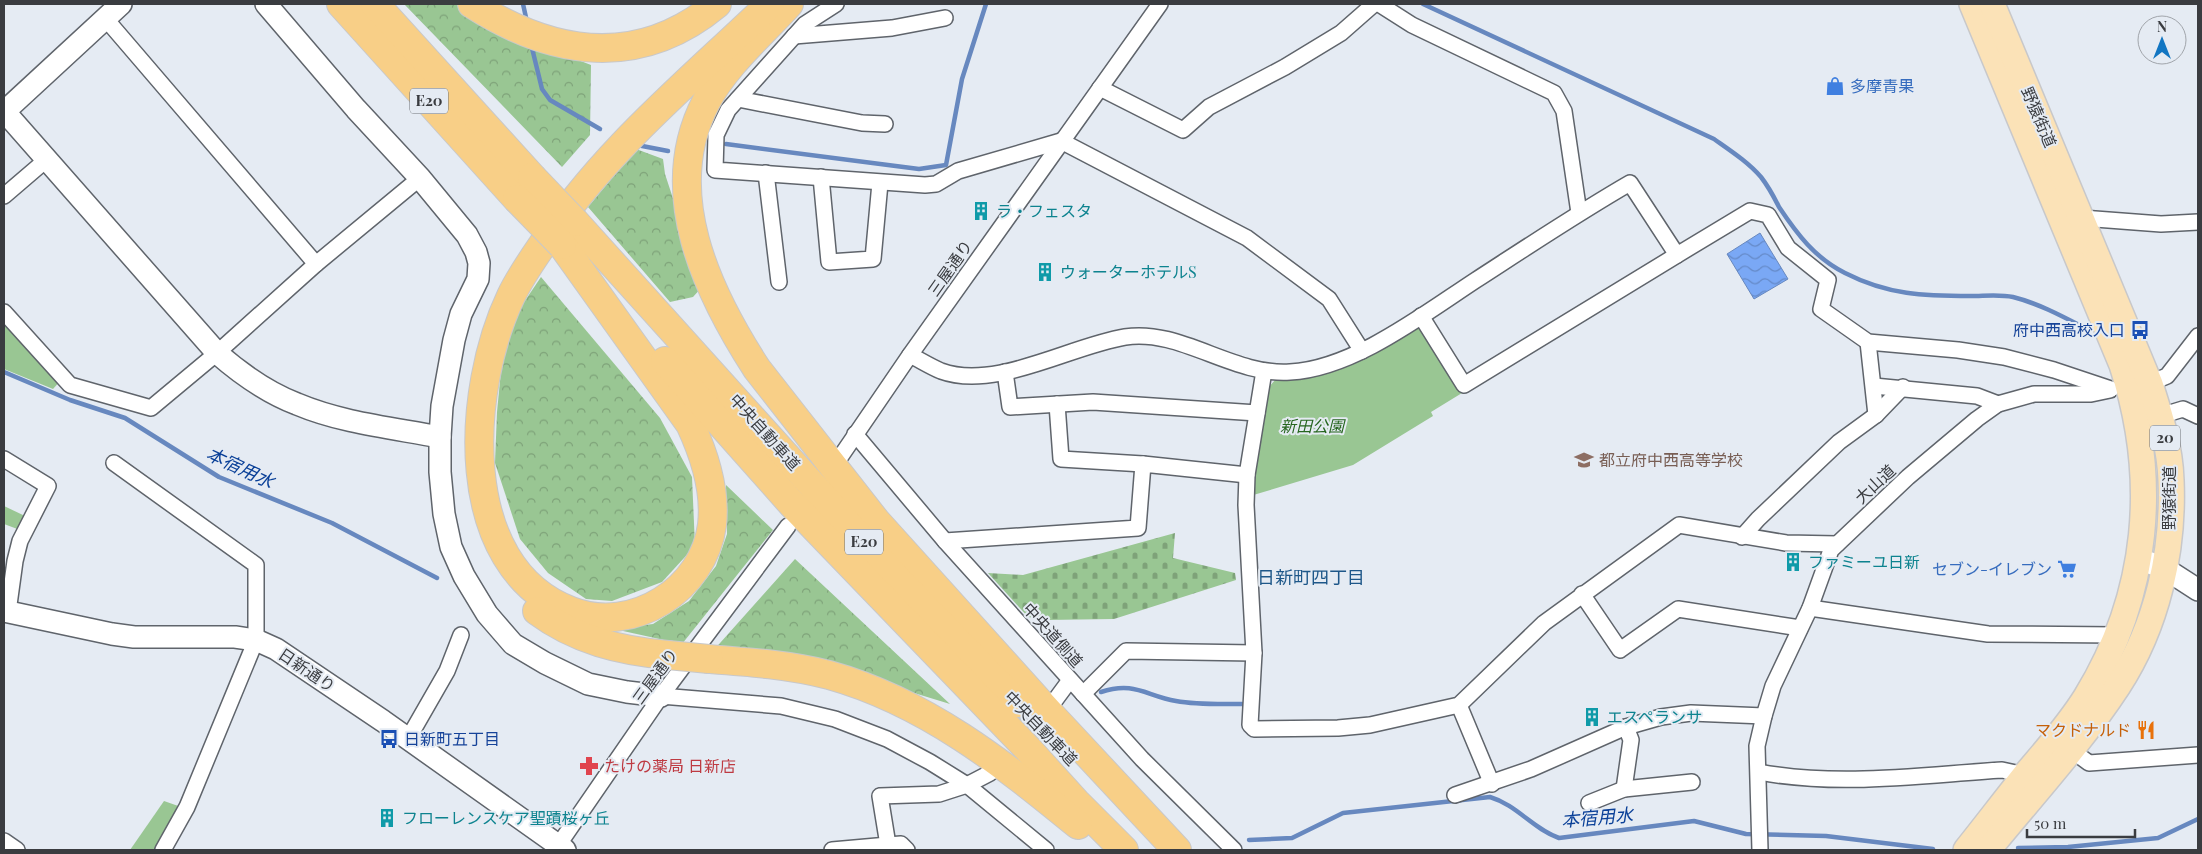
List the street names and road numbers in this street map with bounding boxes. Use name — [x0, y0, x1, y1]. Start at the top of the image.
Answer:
street label: 野猿街道 — [2017, 83, 2062, 150]
road number: E20 — [410, 88, 448, 114]
street label: 三屋通り — [923, 235, 977, 300]
street label: 中央自動車道 — [725, 389, 805, 474]
road number: 20 — [2150, 426, 2180, 450]
street label: 大山道 — [1850, 460, 1899, 508]
street label: 野猿街道 — [2158, 466, 2179, 530]
road number: E20 — [845, 530, 883, 554]
street label: 中央道側道 — [1019, 598, 1088, 671]
street label: 日新通り — [275, 643, 340, 696]
street label: 三屋通り — [627, 644, 682, 708]
street label: 中央自動車道 — [1000, 686, 1082, 769]

